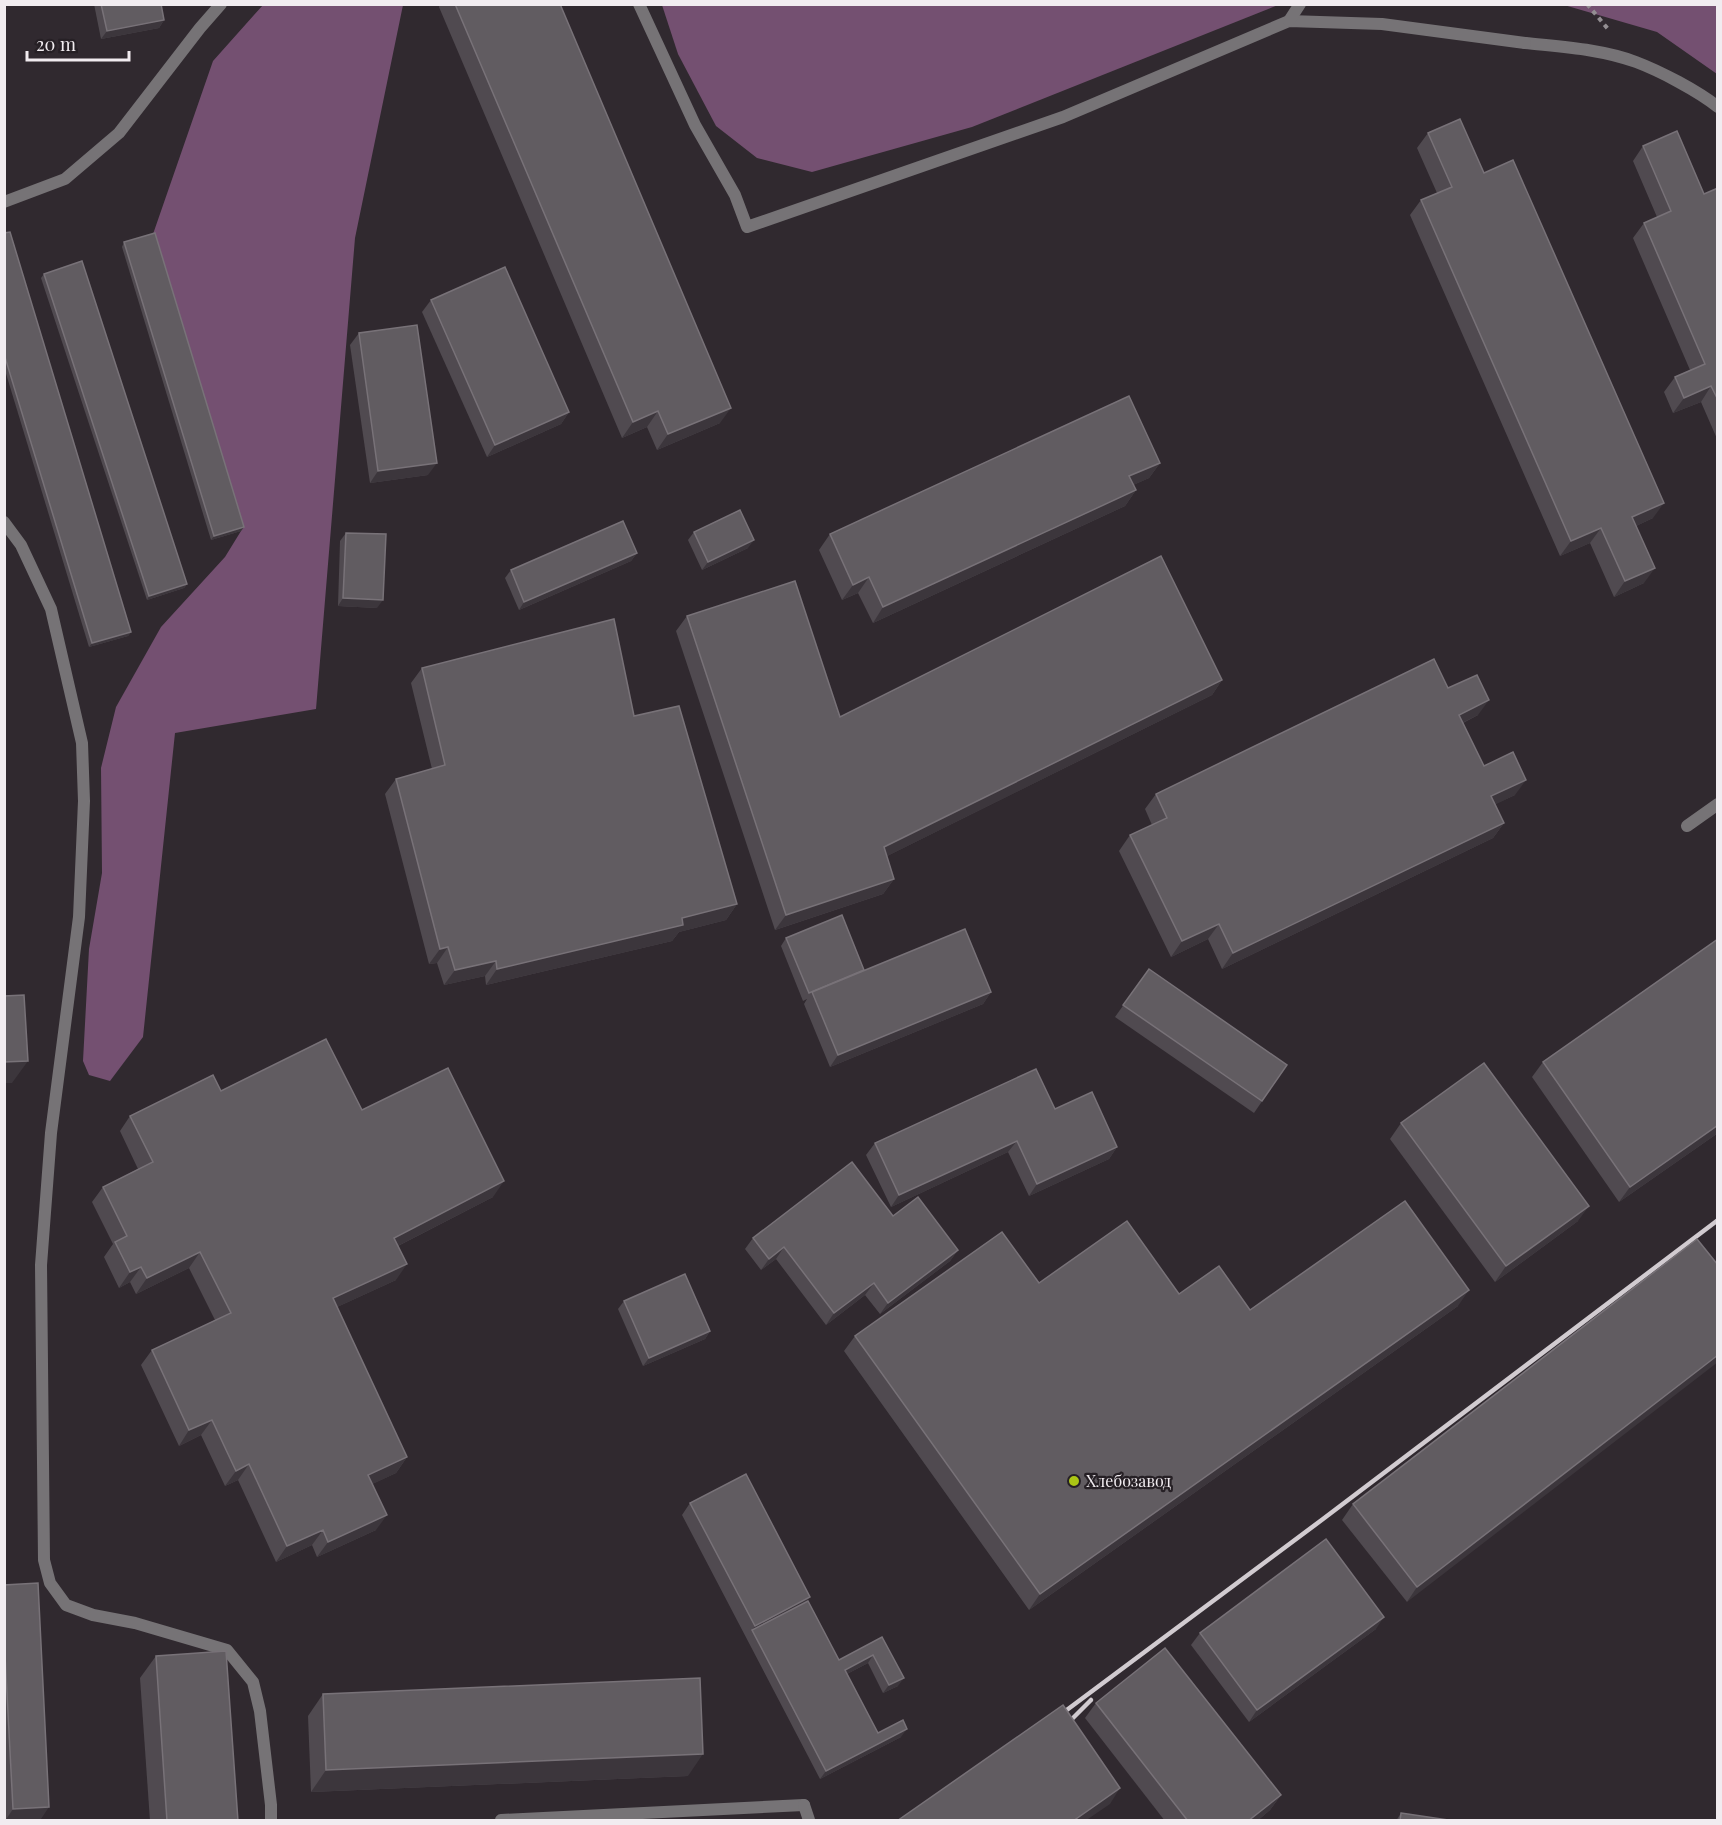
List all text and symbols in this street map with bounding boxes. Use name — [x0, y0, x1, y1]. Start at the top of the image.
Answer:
scale bar — [27, 24, 129, 62]
text: 20 m — [36, 32, 76, 56]
place label: Хлебозавод — [1086, 1470, 1172, 1491]
marker: Хлебозавод — [1067, 1474, 1081, 1488]

